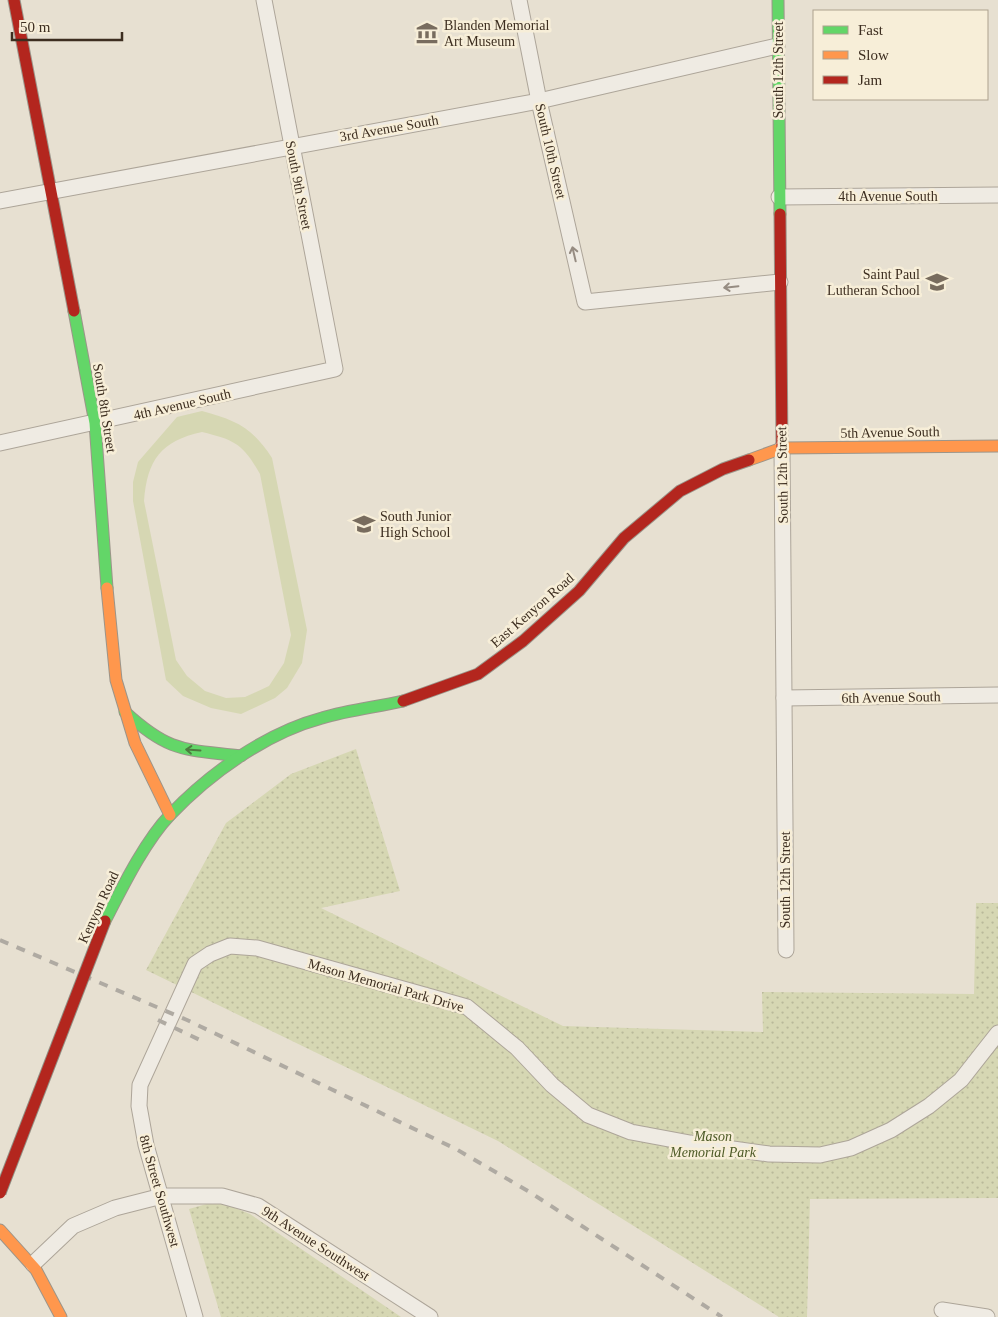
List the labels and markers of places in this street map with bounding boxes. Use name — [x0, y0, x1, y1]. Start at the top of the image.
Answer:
place label: Blanden Memorial Art Museum — [444, 18, 549, 49]
museum icon: Blanden Memorial Art Museum — [414, 20, 440, 46]
place label: Saint Paul Lutheran School — [827, 267, 920, 298]
school or university icon: Saint Paul Lutheran School — [924, 269, 950, 295]
place label: South Junior High School — [380, 509, 452, 540]
school or university icon: South Junior High School — [351, 511, 377, 537]

